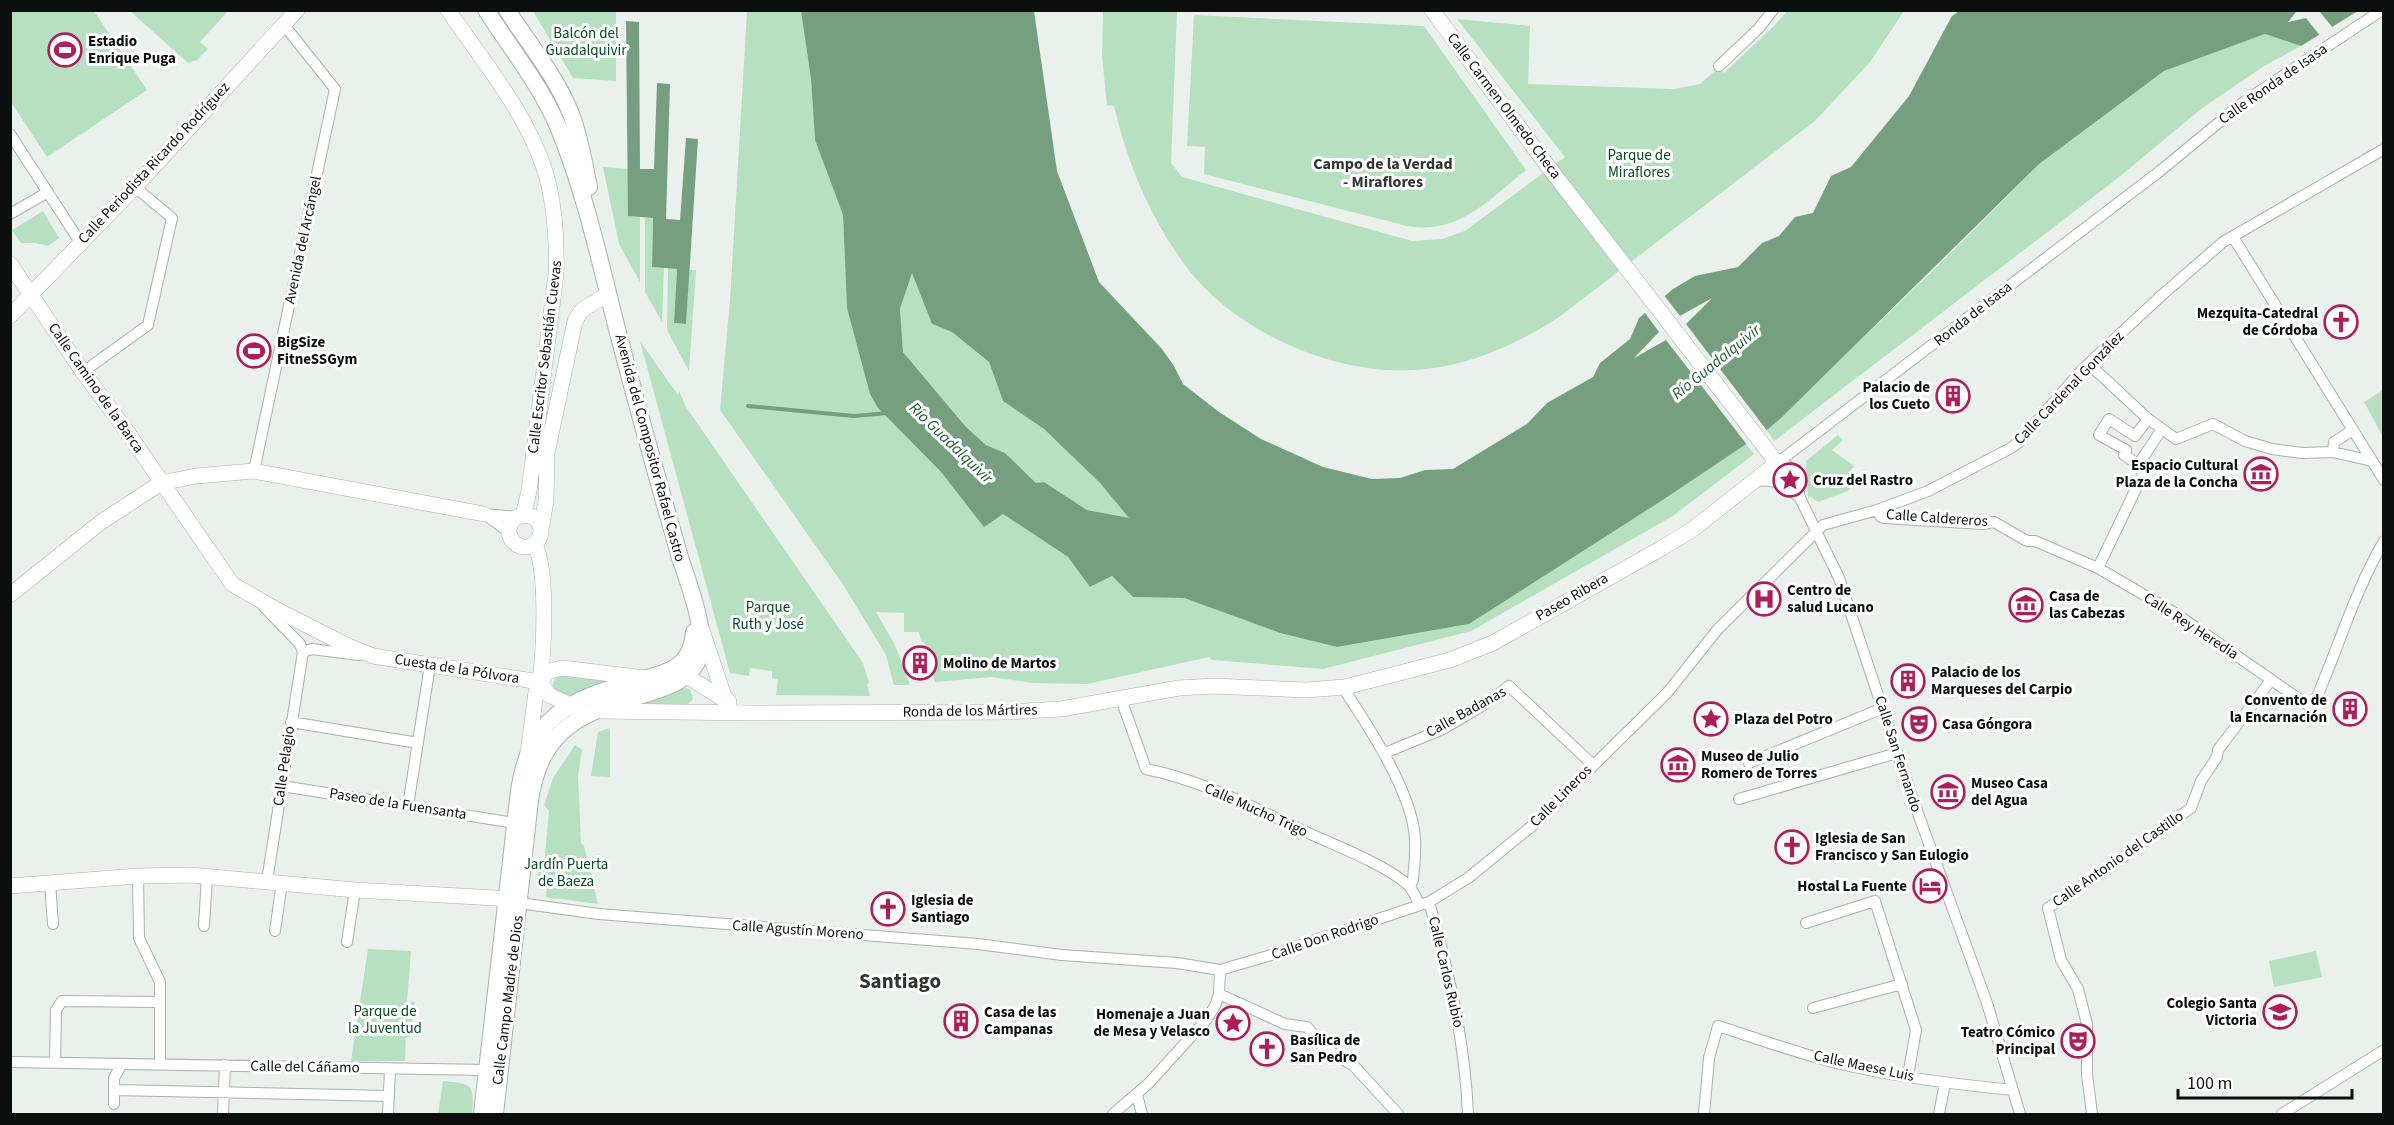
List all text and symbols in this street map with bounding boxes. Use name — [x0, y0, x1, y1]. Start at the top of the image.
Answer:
park label: Balcón del Guadalquivir — [546, 23, 627, 61]
street label: Calle Carmen Olmedo Checa — [1442, 29, 1566, 183]
place label: Estadio Enrique Puga — [88, 31, 176, 69]
sports icon: Estadio Enrique Puga — [47, 32, 83, 68]
street label: Calle Ronda de Isasa — [2214, 39, 2332, 129]
street label: Calle Periodista Ricardo Rodríguez — [73, 77, 235, 249]
park label: Parque de Miraflores — [1607, 145, 1671, 183]
district label: Campo de la Verdad - Miraflores — [1313, 153, 1453, 193]
street label: Avenida del Arcángel — [279, 174, 327, 306]
street label: Calle Escritor Sebastián Cuevas — [523, 259, 567, 455]
street label: Ronda de Isasa — [1929, 277, 2017, 351]
place label: Mezquita-Catedral de Córdoba — [2197, 303, 2319, 341]
church icon: Mezquita-Catedral de Córdoba — [2323, 304, 2359, 340]
water label: Río Guadalquivir — [1667, 318, 1766, 405]
street label: Calle Camino de la Barca — [43, 319, 149, 457]
street label: Calle Cardenal González — [2009, 327, 2129, 449]
place label: BigSize FitneSSGym — [277, 332, 357, 370]
street label: Avenida del Compositor Rafael Castro — [609, 332, 691, 564]
sports icon: BigSize FitneSSGym — [236, 333, 272, 369]
place label: Palacio de los Cueto — [1863, 377, 1930, 415]
building icon: Palacio de los Cueto — [1935, 378, 1971, 414]
water label: Río Guadalquivir — [904, 397, 999, 490]
place label: Espacio Cultural Plaza de la Concha — [2116, 455, 2239, 493]
museum icon: Espacio Cultural Plaza de la Concha — [2243, 456, 2279, 492]
place icon: Cruz del Rastro — [1772, 462, 1808, 498]
place label: Cruz del Rastro — [1813, 470, 1913, 491]
street label: Calle Caldereros — [1885, 504, 1989, 532]
street label: Paseo Ribera — [1532, 568, 1612, 626]
place label: Centro de salud Lucano — [1787, 580, 1874, 618]
hospital icon: Centro de salud Lucano — [1746, 581, 1782, 617]
place label: Casa de las Cabezas — [2049, 586, 2125, 624]
museum icon: Casa de las Cabezas — [2008, 587, 2044, 623]
street label: Calle Rey Heredia — [2139, 587, 2243, 665]
park label: Parque Ruth y José — [732, 597, 804, 635]
building icon: Molino de Martos — [902, 645, 938, 681]
street label: Cuesta de la Pólvora — [393, 649, 521, 689]
place label: Molino de Martos — [943, 653, 1056, 674]
place label: Palacio de los Marqueses del Carpio — [1931, 662, 2072, 700]
building icon: Palacio de los Marqueses del Carpio — [1890, 663, 1926, 699]
street label: Calle Badanas — [1422, 681, 1510, 743]
place label: Convento de la Encarnación — [2230, 690, 2327, 728]
building icon: Convento de la Encarnación — [2332, 691, 2368, 727]
street label: Calle San Fernando — [1869, 693, 1927, 815]
street label: Ronda de los Mártires — [902, 699, 1038, 723]
place icon: Plaza del Potro — [1693, 701, 1729, 737]
theatre icon: Casa Góngora — [1901, 706, 1937, 742]
place label: Plaza del Potro — [1734, 709, 1833, 730]
place label: Casa Góngora — [1942, 714, 2032, 735]
street label: Calle Pelagio — [268, 725, 300, 807]
place label: Museo de Julio Romero de Torres — [1701, 746, 1818, 784]
museum icon: Museo de Julio Romero de Torres — [1660, 747, 1696, 783]
street label: Calle Lineros — [1525, 760, 1597, 832]
place label: Museo Casa del Agua — [1971, 773, 2048, 811]
museum icon: Museo Casa del Agua — [1930, 774, 1966, 810]
street label: Calle Mucho Trigo — [1201, 778, 1311, 842]
street label: Paseo de la Fuensanta — [328, 783, 468, 825]
street label: Calle Antonio del Castillo — [2048, 806, 2188, 912]
place label: Iglesia de San Francisco y San Eulogio — [1815, 828, 1969, 866]
church icon: Iglesia de San Francisco y San Eulogio — [1774, 829, 1810, 865]
park label: Jardín Puerta de Baeza — [524, 854, 608, 892]
hotel icon: Hostal La Fuente — [1912, 868, 1948, 904]
place label: Hostal La Fuente — [1797, 876, 1907, 897]
place label: Iglesia de Santiago — [911, 890, 974, 928]
church icon: Iglesia de Santiago — [870, 891, 906, 927]
street label: Calle Don Rodrigo — [1269, 909, 1381, 965]
street label: Calle Campo Madre de Dios — [487, 914, 529, 1086]
street label: Calle Carlos Rubio — [1423, 914, 1469, 1030]
street label: Calle Agustín Moreno — [731, 915, 865, 945]
district label: Santiago — [859, 966, 941, 996]
place label: Colegio Santa Victoria — [2166, 993, 2257, 1031]
school or university icon: Colegio Santa Victoria — [2262, 994, 2298, 1030]
park label: Parque de la Juventud — [348, 1001, 422, 1039]
place label: Casa de las Campanas — [984, 1002, 1057, 1040]
building icon: Casa de las Campanas — [943, 1003, 979, 1039]
place label: Homenaje a Juan de Mesa y Velasco — [1093, 1004, 1210, 1042]
place icon: Homenaje a Juan de Mesa y Velasco — [1215, 1005, 1251, 1041]
place label: Teatro Cómico Principal — [1961, 1022, 2056, 1060]
theatre icon: Teatro Cómico Principal — [2060, 1023, 2096, 1059]
place label: Basílica de San Pedro — [1290, 1030, 1361, 1068]
church icon: Basílica de San Pedro — [1249, 1031, 1285, 1067]
street label: Calle Maese Luis — [1812, 1045, 1916, 1087]
street label: Calle del Cáñamo — [250, 1056, 360, 1078]
scale bar — [2178, 1062, 2352, 1100]
text: 100 m — [2187, 1071, 2232, 1096]

